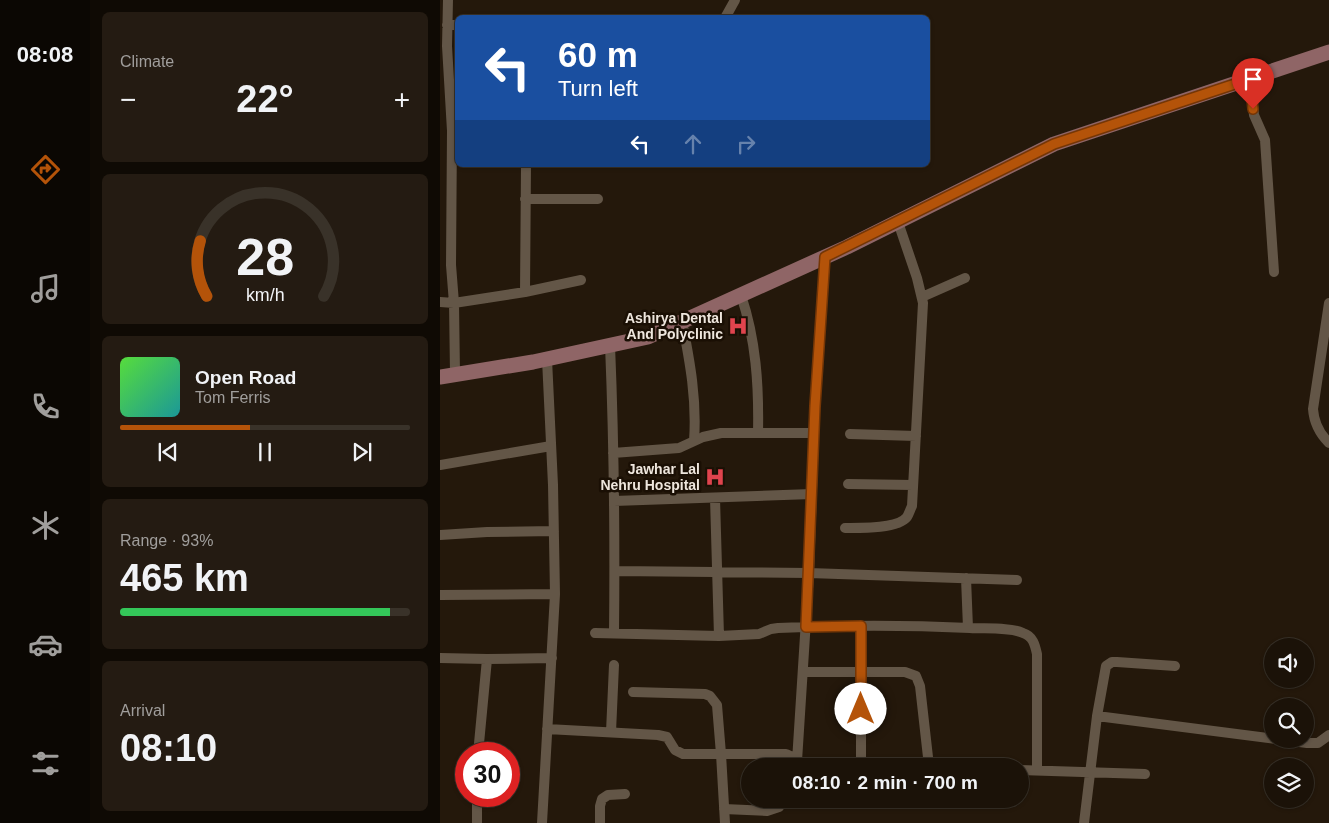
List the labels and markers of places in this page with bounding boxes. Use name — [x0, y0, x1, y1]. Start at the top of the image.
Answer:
pin — [1232, 58, 1274, 109]
place label: Ashirya Dental And Polyclinic — [625, 310, 723, 342]
hospital icon: Ashirya Dental And Polyclinic — [727, 315, 749, 337]
place label: Jawhar Lal Nehru Hospital — [600, 461, 700, 493]
hospital icon: Jawhar Lal Nehru Hospital — [704, 466, 726, 488]

